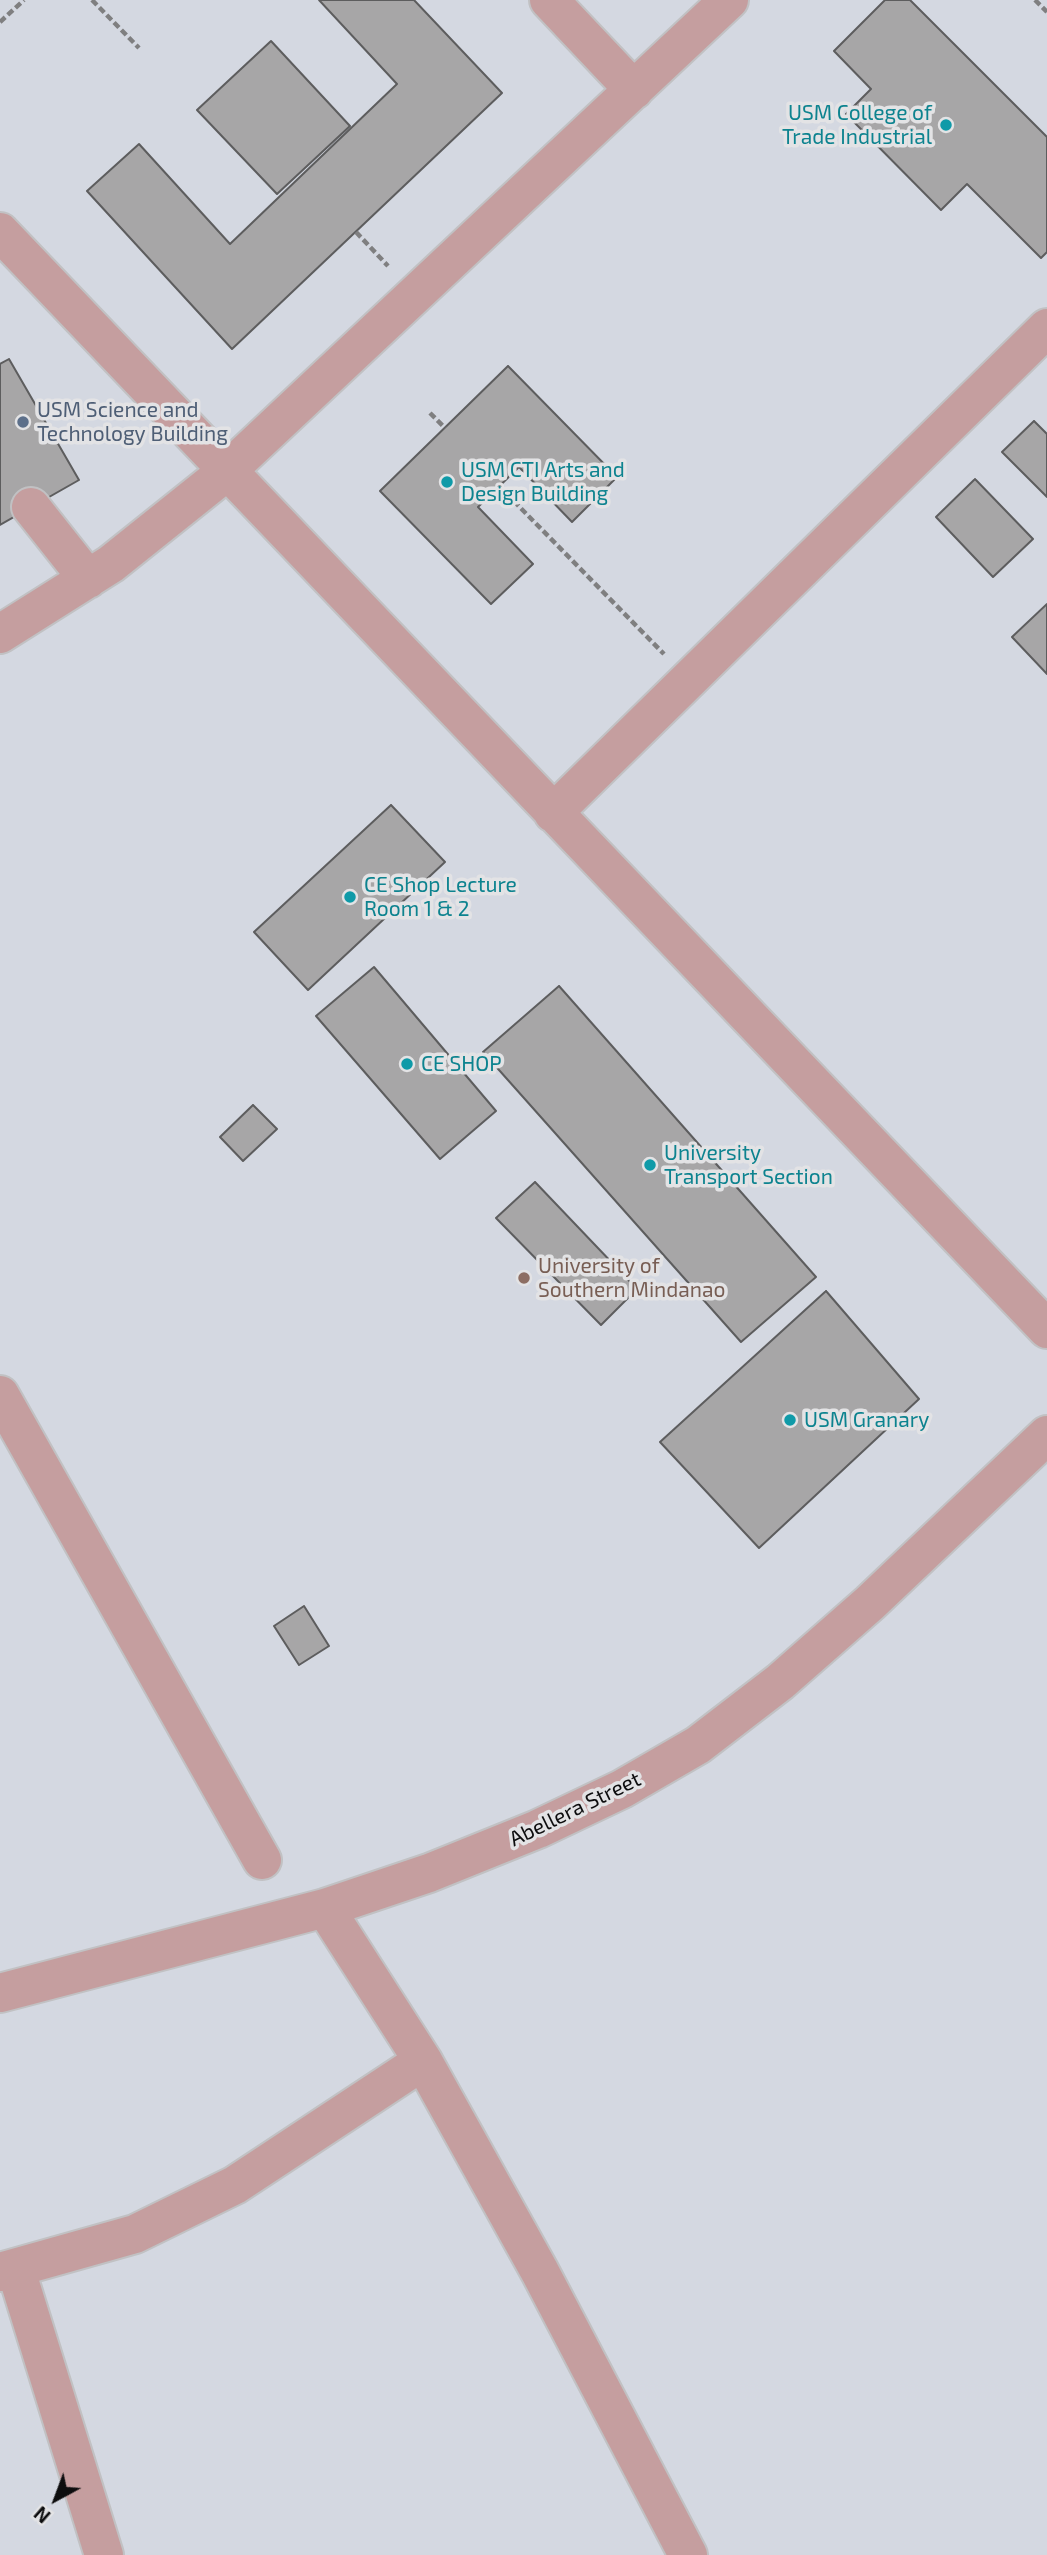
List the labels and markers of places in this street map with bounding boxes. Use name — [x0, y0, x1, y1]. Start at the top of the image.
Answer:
place label: USM College of Trade Industrial — [782, 100, 932, 150]
marker: USM College of Trade Industrial — [938, 117, 954, 133]
place label: USM Science and Technology Building — [37, 397, 228, 447]
marker: USM Science and Technology Building — [15, 414, 31, 430]
place label: USM CTI Arts and Design Building — [461, 457, 625, 507]
marker: USM CTI Arts and Design Building — [439, 474, 455, 490]
place label: CE Shop Lecture Room 1 & 2 — [364, 872, 517, 922]
marker: CE Shop Lecture Room 1 & 2 — [342, 889, 358, 905]
place label: CE SHOP — [421, 1051, 502, 1077]
marker: CE SHOP — [399, 1056, 415, 1072]
place label: University Transport Section — [664, 1140, 833, 1190]
marker: University Transport Section — [642, 1157, 658, 1173]
place label: University of Southern Mindanao — [538, 1253, 726, 1303]
marker: University of Southern Mindanao — [516, 1270, 532, 1286]
place label: USM Granary — [804, 1407, 929, 1433]
marker: USM Granary — [782, 1412, 798, 1428]

